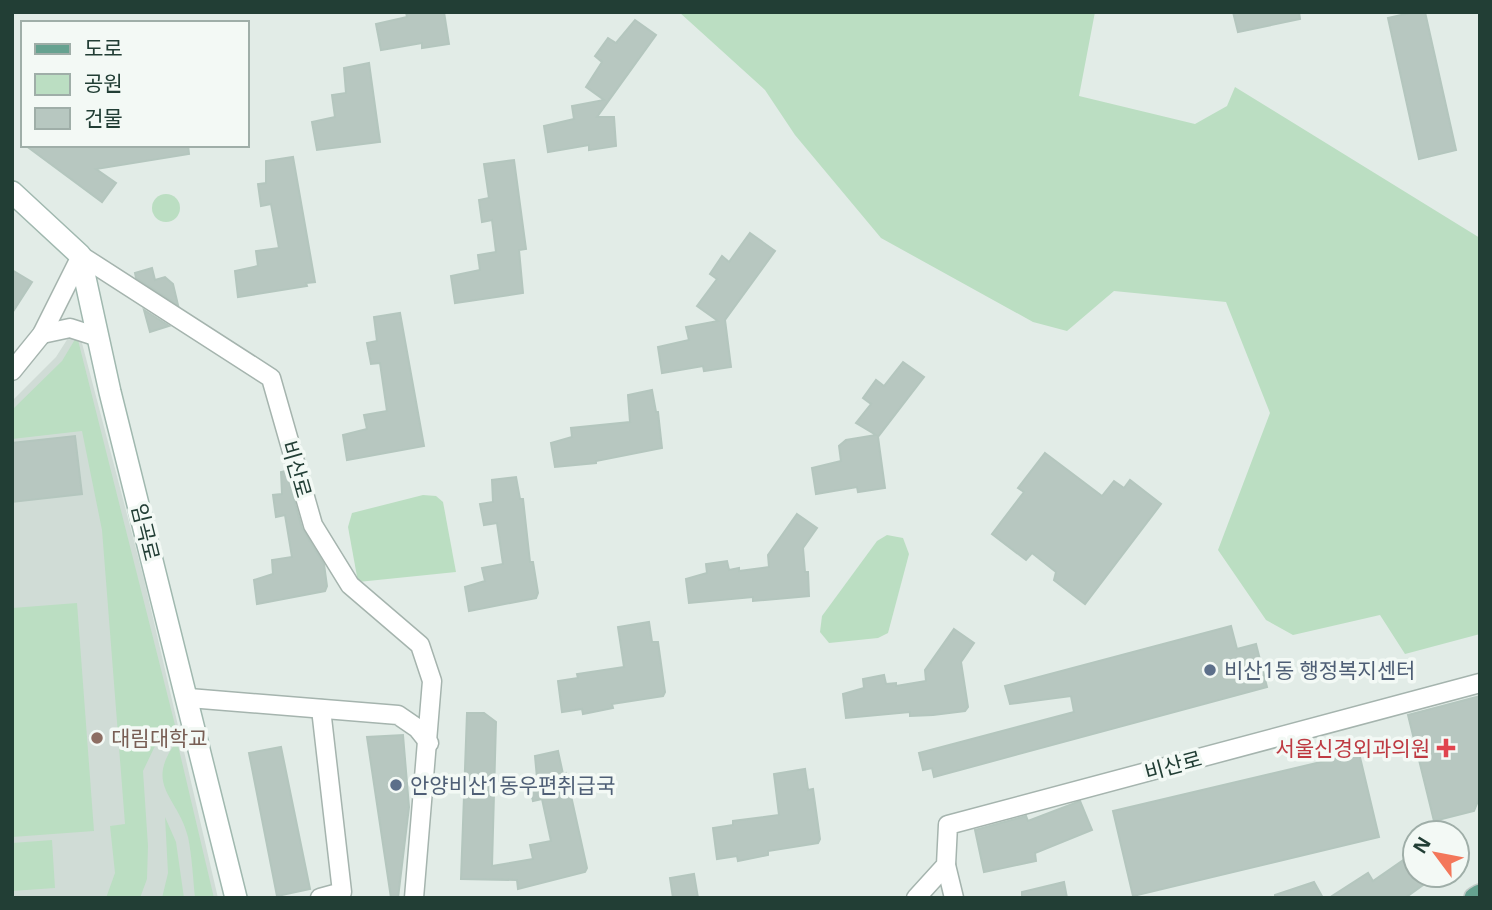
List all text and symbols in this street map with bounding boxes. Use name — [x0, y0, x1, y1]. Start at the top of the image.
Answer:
legend — [21, 21, 248, 147]
text: 도로 — [84, 34, 123, 62]
text: 공원 — [84, 69, 123, 97]
text: 건물 — [84, 104, 123, 132]
street label: 비산로 — [276, 437, 318, 501]
street label: 임곡로 — [125, 500, 167, 564]
place label: 비산1동 행정복지센터 — [1224, 656, 1415, 684]
marker: 비산1동 행정복지센터 — [1202, 662, 1218, 678]
place label: 대림대학교 — [111, 724, 208, 752]
marker: 대림대학교 — [89, 730, 105, 746]
place label: 서울신경외과의원 — [1275, 734, 1430, 762]
marker: 서울신경외과의원 — [1436, 738, 1456, 758]
street label: 비산로 — [1141, 744, 1205, 786]
place label: 안양비산1동우편취급국 — [410, 771, 615, 799]
marker: 안양비산1동우편취급국 — [388, 777, 404, 793]
north arrow — [1401, 819, 1471, 889]
text: N — [1406, 832, 1437, 858]

